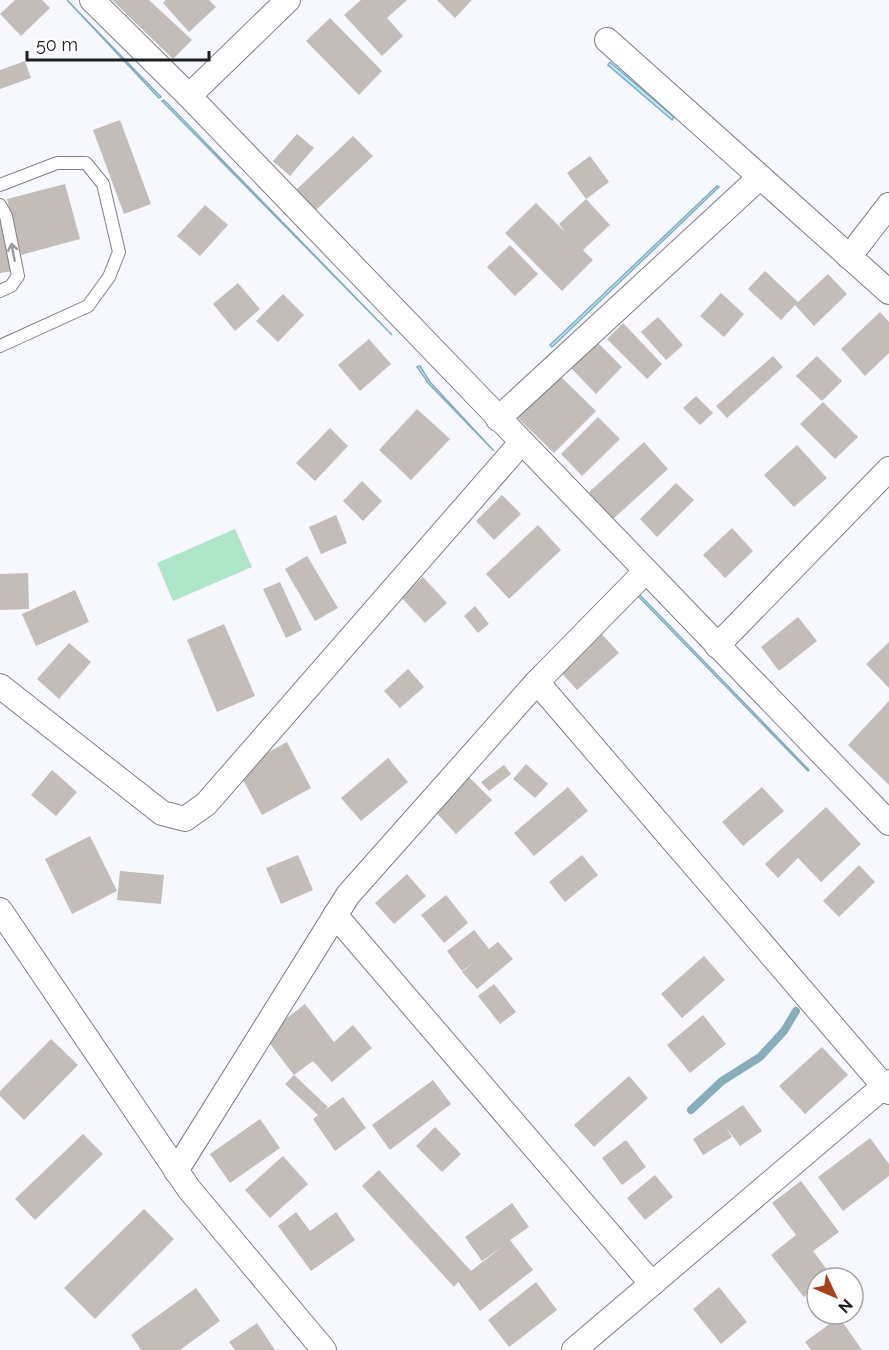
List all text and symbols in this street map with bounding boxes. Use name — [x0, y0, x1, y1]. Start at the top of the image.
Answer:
scale bar — [27, 24, 208, 62]
text: 50 m — [36, 34, 78, 55]
one-way arrow — [7, 243, 18, 262]
north arrow — [805, 1266, 865, 1326]
text: N — [834, 1295, 857, 1317]

